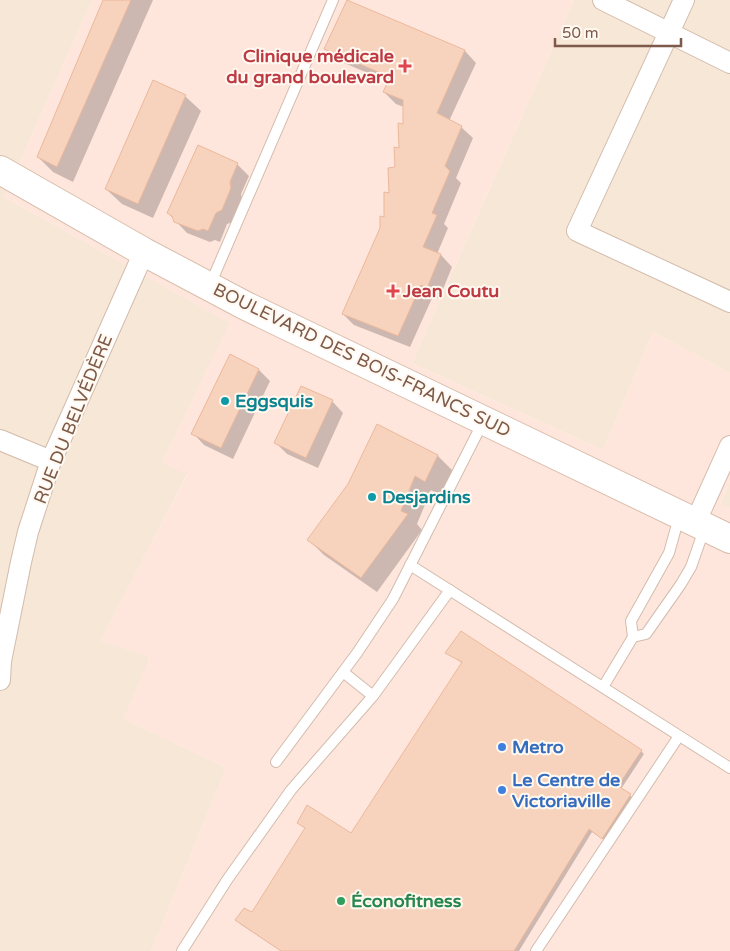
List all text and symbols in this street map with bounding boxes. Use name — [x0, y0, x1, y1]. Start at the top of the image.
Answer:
scale bar — [555, 15, 681, 47]
text: 50 m — [562, 24, 599, 42]
place label: Clinique médicale du grand boulevard — [226, 45, 394, 88]
marker: Clinique médicale du grand boulevard — [398, 59, 412, 73]
street label: BOULEVARD DES BOIS-FRANCS SUD — [210, 278, 514, 442]
place label: Jean Coutu — [402, 280, 499, 302]
marker: Jean Coutu — [387, 285, 399, 297]
street label: RUE DU BELVÉDÈRE — [29, 331, 117, 507]
place label: Eggsquis — [235, 390, 313, 412]
marker: Eggsquis — [219, 395, 231, 407]
place label: Desjardins — [382, 486, 471, 508]
marker: Desjardins — [366, 491, 378, 503]
place label: Metro — [512, 736, 564, 758]
marker: Metro — [496, 741, 508, 753]
place label: Le Centre de Victoriaville — [512, 769, 620, 812]
marker: Le Centre de Victoriaville — [496, 784, 508, 796]
place label: Éconofitness — [351, 890, 462, 912]
marker: Éconofitness — [335, 895, 347, 907]

